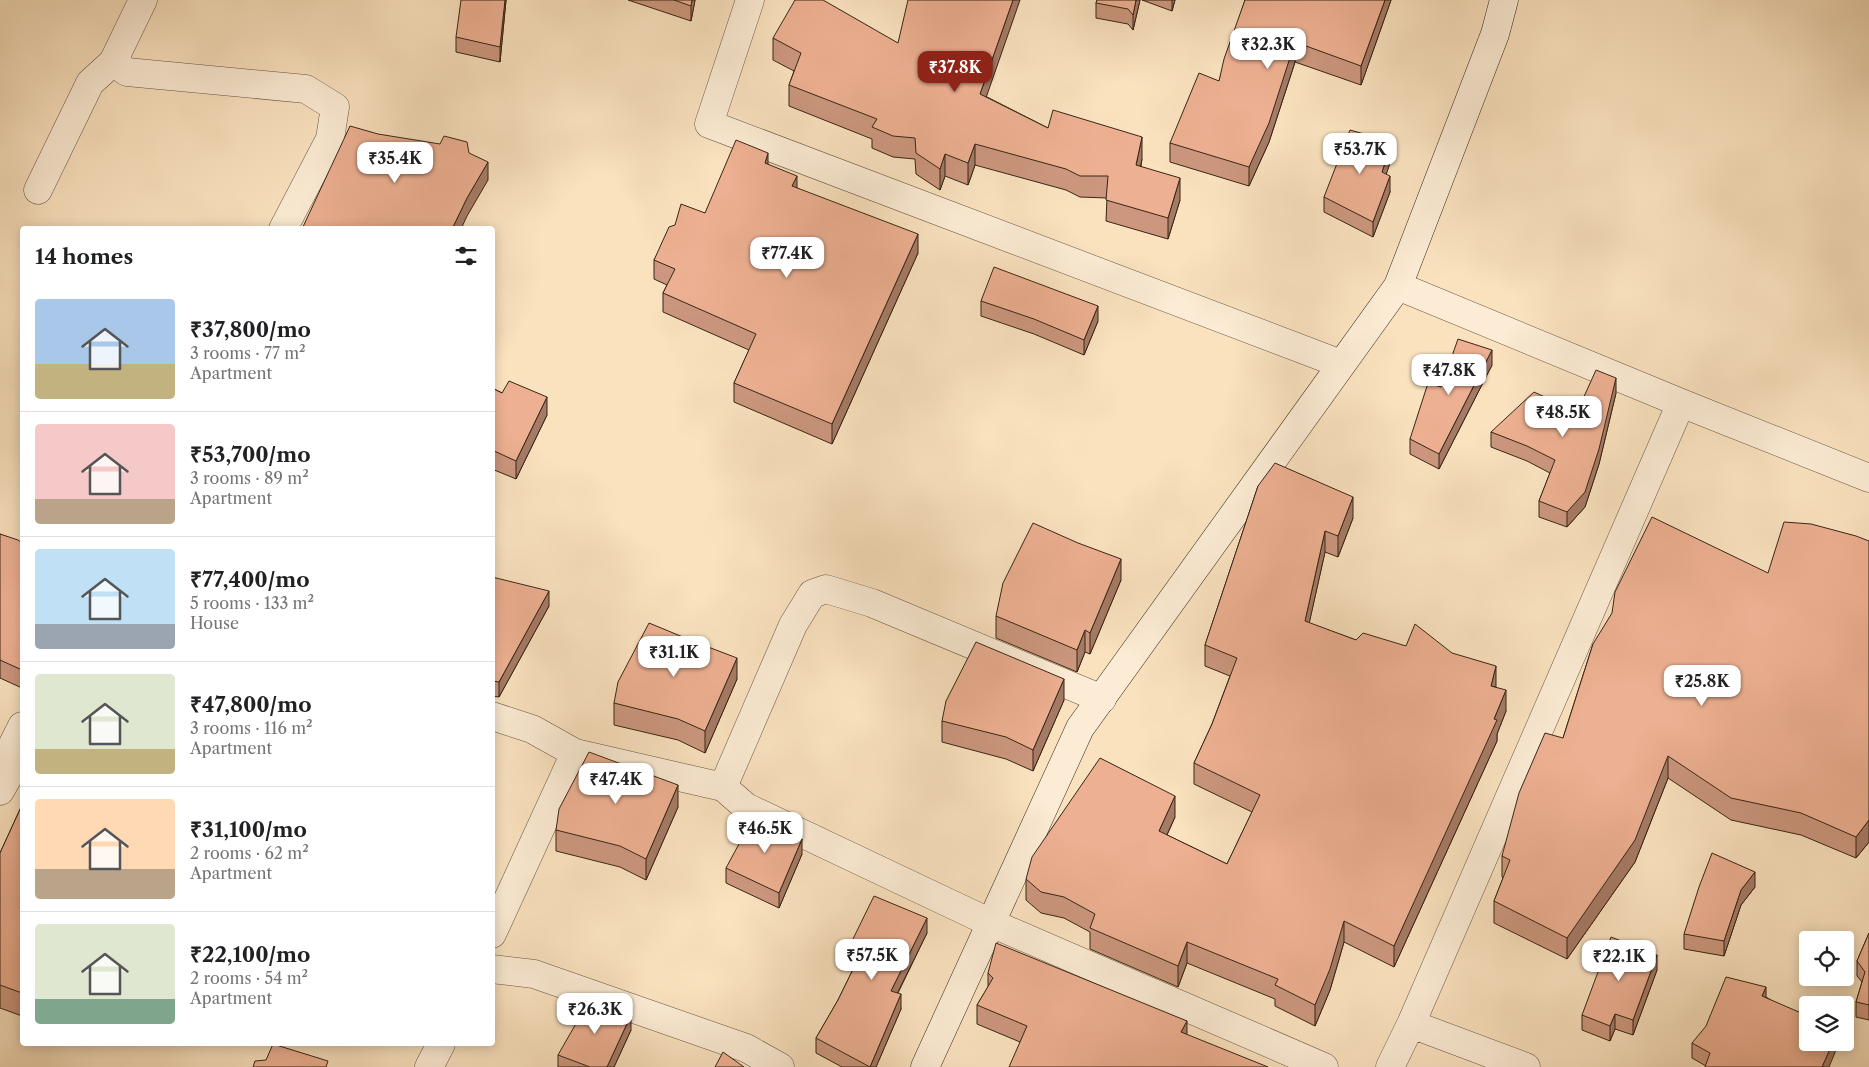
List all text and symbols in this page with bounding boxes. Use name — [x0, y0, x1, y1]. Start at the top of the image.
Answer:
pin: ₹32.3K — [1227, 28, 1309, 70]
text: ₹32.3K — [1241, 34, 1295, 54]
pin: ₹37.8K — [914, 51, 996, 93]
text: ₹37.8K — [929, 57, 981, 77]
pin: ₹53.7K — [1319, 132, 1401, 175]
text: ₹53.7K — [1334, 139, 1386, 159]
pin: ₹35.4K — [354, 142, 436, 184]
text: ₹35.4K — [368, 148, 422, 168]
pin: ₹77.4K — [746, 236, 828, 279]
icon: filters — [452, 242, 480, 270]
text: ₹77.4K — [761, 243, 813, 263]
text: 14 homes — [35, 244, 133, 269]
text: ₹37,800/mo — [190, 317, 311, 342]
icon: home — [75, 319, 135, 379]
text: 3 rooms · 77 m² — [190, 343, 306, 363]
pin: ₹47.8K — [1408, 354, 1490, 396]
text: ₹47.8K — [1422, 360, 1476, 380]
text: Apartment — [190, 363, 272, 383]
pin: ₹48.5K — [1522, 396, 1604, 438]
text: ₹48.5K — [1536, 402, 1590, 422]
text: ₹53,700/mo — [190, 442, 310, 467]
icon: home — [75, 444, 135, 504]
text: 3 rooms · 89 m² — [190, 468, 309, 488]
text: Apartment — [190, 488, 272, 508]
text: ₹77,400/mo — [190, 567, 310, 592]
icon: home — [75, 569, 135, 629]
text: 5 rooms · 133 m² — [190, 593, 314, 613]
text: House — [190, 613, 239, 633]
pin: ₹31.1K — [633, 636, 715, 678]
text: ₹31.1K — [649, 642, 699, 662]
pin: ₹25.8K — [1661, 664, 1743, 707]
text: ₹25.8K — [1675, 671, 1729, 691]
text: ₹47,800/mo — [190, 692, 312, 717]
icon: home — [75, 694, 135, 754]
text: 3 rooms · 116 m² — [190, 718, 313, 738]
text: Apartment — [190, 738, 272, 758]
pin: ₹47.4K — [575, 762, 657, 805]
text: ₹47.4K — [590, 769, 642, 789]
pin: ₹46.5K — [724, 812, 806, 854]
text: ₹31,100/mo — [190, 817, 307, 842]
text: ₹46.5K — [738, 818, 792, 838]
icon: home — [75, 819, 135, 879]
text: 2 rooms · 62 m² — [190, 843, 309, 863]
text: Apartment — [190, 863, 272, 883]
map controls — [1799, 931, 1854, 1051]
button: locate — [1799, 931, 1854, 986]
pin: ₹57.5K — [831, 938, 913, 981]
pin: ₹22.1K — [1578, 940, 1660, 982]
text: ₹22,100/mo — [190, 942, 310, 967]
icon: home — [75, 944, 135, 1004]
text: ₹57.5K — [846, 945, 898, 965]
text: ₹22.1K — [1593, 946, 1645, 966]
text: 2 rooms · 54 m² — [190, 968, 308, 988]
text: Apartment — [190, 988, 272, 1008]
pin: ₹26.3K — [554, 992, 636, 1035]
button: layers — [1799, 996, 1854, 1051]
text: ₹26.3K — [568, 999, 622, 1019]

